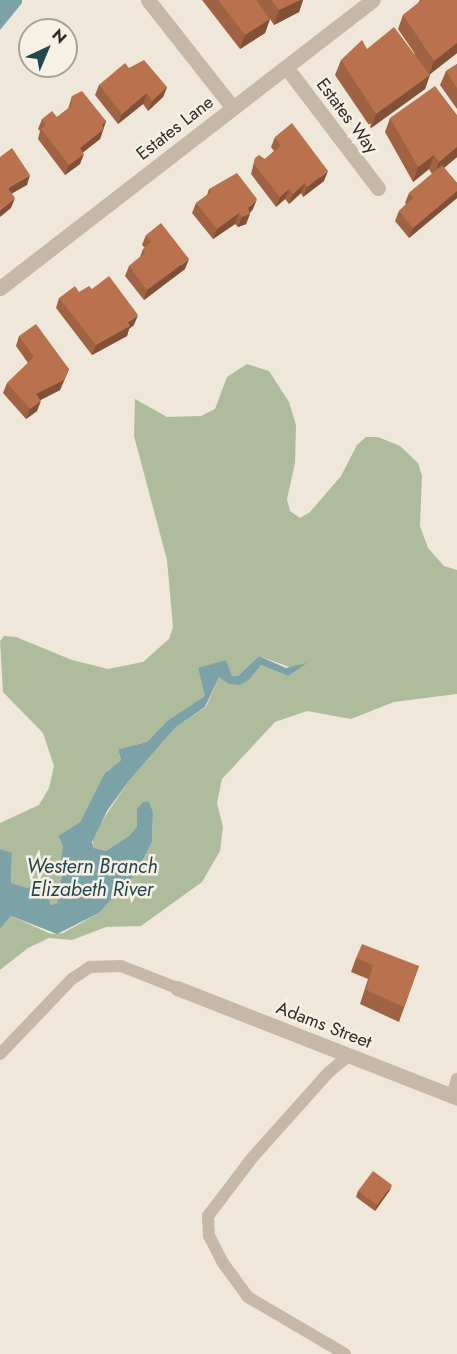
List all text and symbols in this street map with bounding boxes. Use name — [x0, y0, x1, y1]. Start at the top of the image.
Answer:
north arrow — [18, 18, 78, 78]
text: N — [47, 23, 72, 49]
street label: Estates Way — [312, 74, 382, 158]
street label: Estates Lane — [132, 91, 218, 165]
water label: Western Branch Elizabeth River — [26, 854, 158, 901]
street label: Adams Street — [273, 997, 375, 1053]

